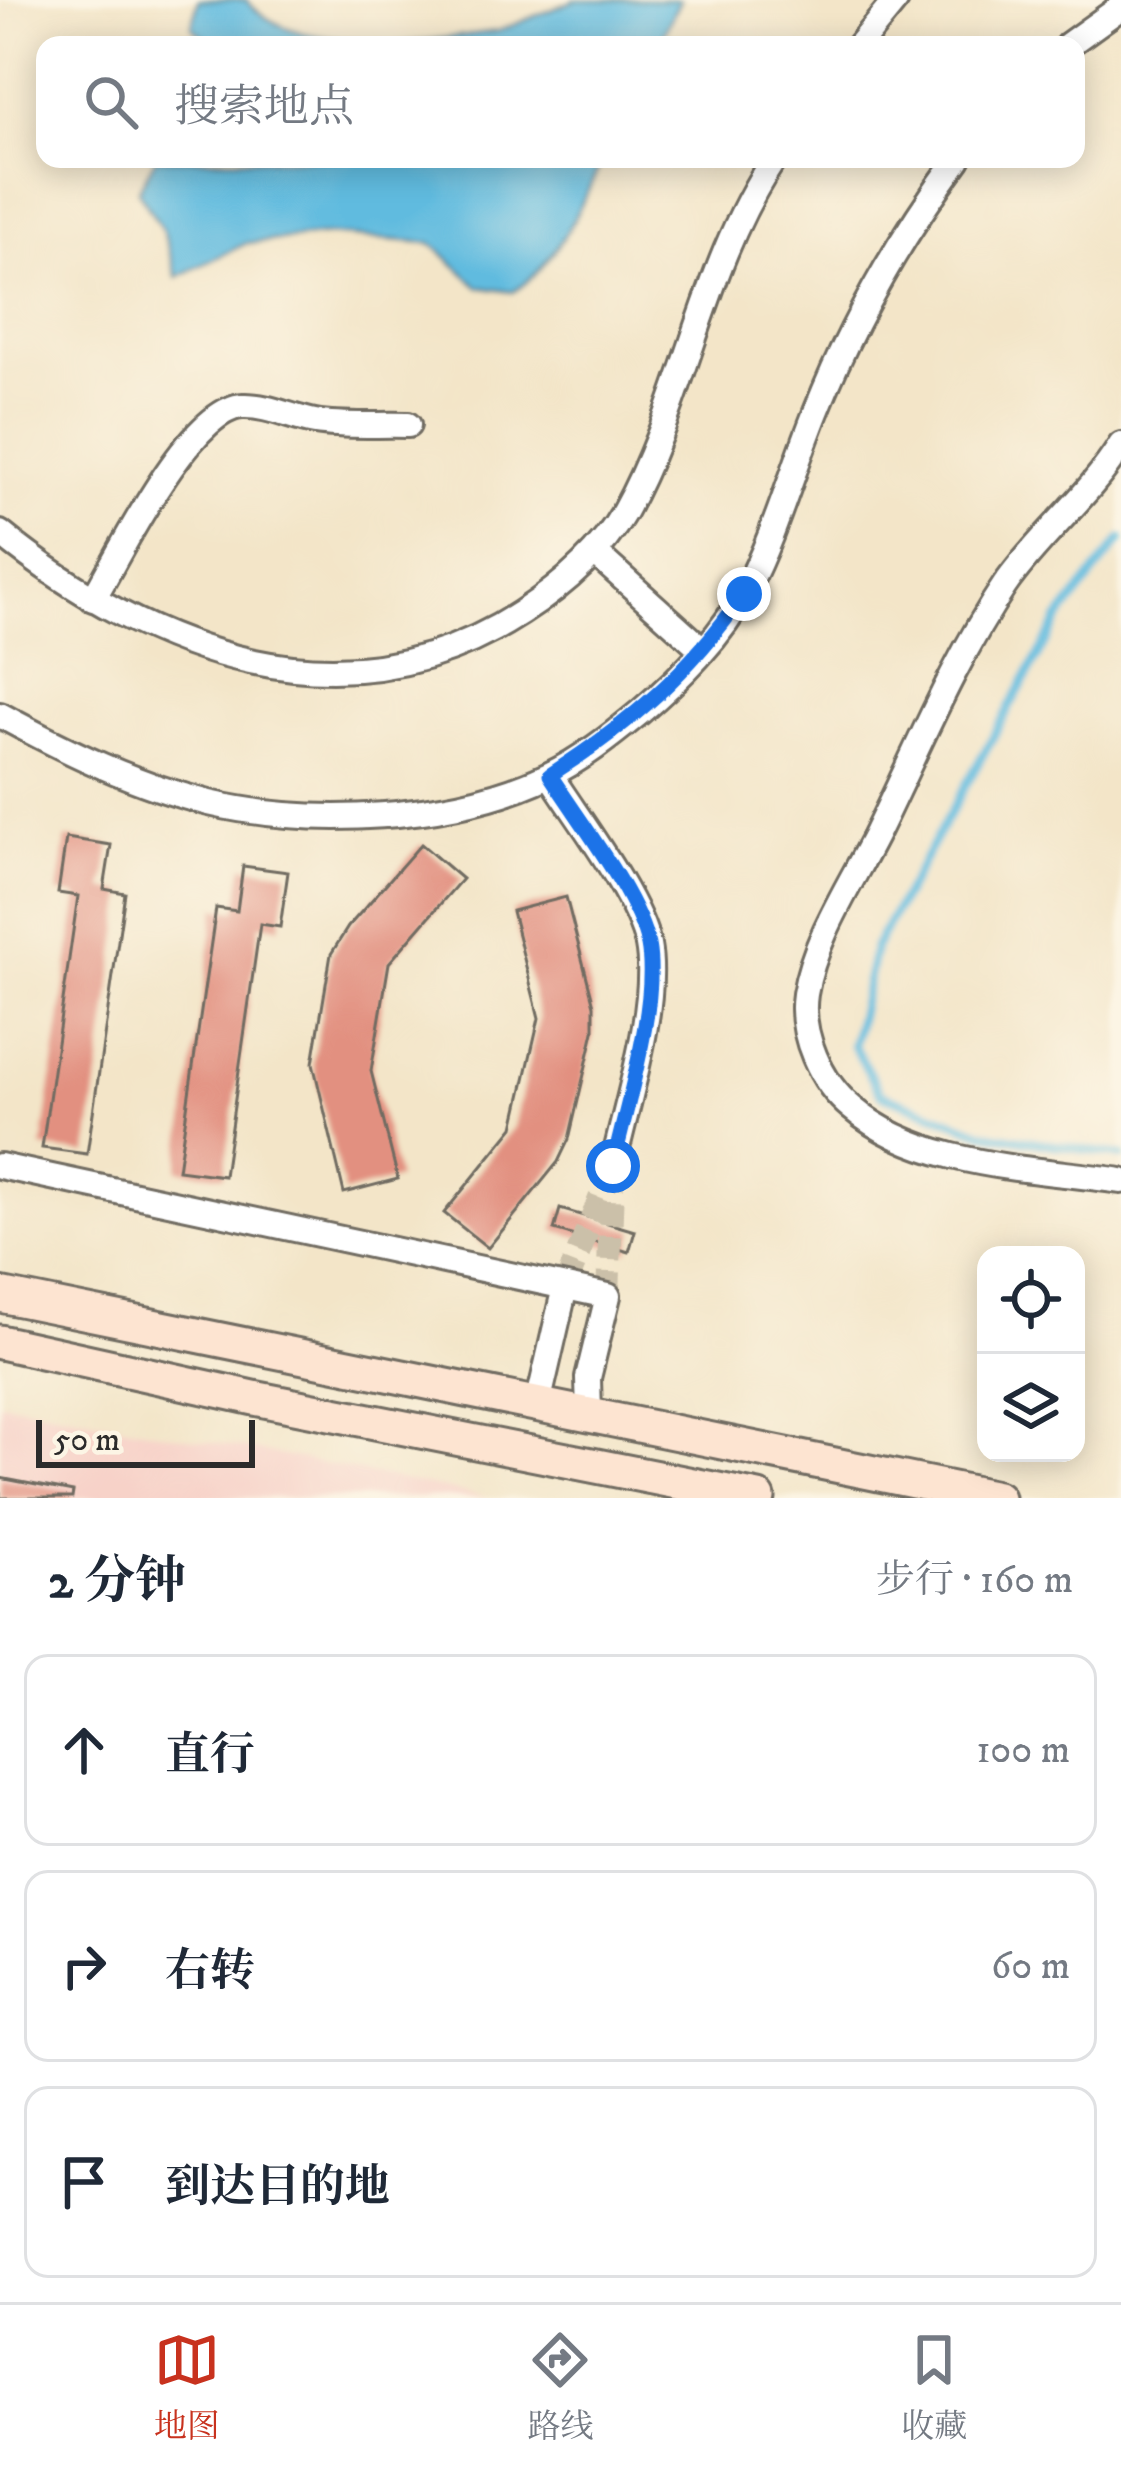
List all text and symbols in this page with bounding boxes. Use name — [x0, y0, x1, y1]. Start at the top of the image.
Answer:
search box — [36, 36, 1085, 168]
icon: search — [78, 69, 144, 135]
text: 搜索地点 — [174, 80, 354, 136]
route end — [717, 567, 771, 621]
route start — [586, 1139, 640, 1193]
map controls — [977, 1246, 1085, 1462]
button: locate — [977, 1246, 1085, 1354]
button: layers — [977, 1354, 1085, 1462]
scale bar — [36, 1414, 255, 1467]
text: 50 m — [54, 1420, 120, 1461]
text: 2 分钟 — [48, 1550, 186, 1614]
text: 步行 · 160 m — [876, 1556, 1073, 1605]
icon: ahead — [51, 1717, 117, 1783]
text: 100 m — [976, 1726, 1070, 1775]
text: 直行 — [165, 1728, 255, 1784]
icon: right — [51, 1933, 117, 1999]
text: 60 m — [991, 1942, 1070, 1991]
text: 右转 — [165, 1944, 255, 2000]
icon: arrive — [51, 2149, 117, 2215]
text: 到达目的地 — [165, 2160, 390, 2216]
tab: 地图 — [154, 2327, 220, 2448]
tab: 路线 — [527, 2327, 593, 2448]
tab: 收藏 — [901, 2327, 967, 2448]

